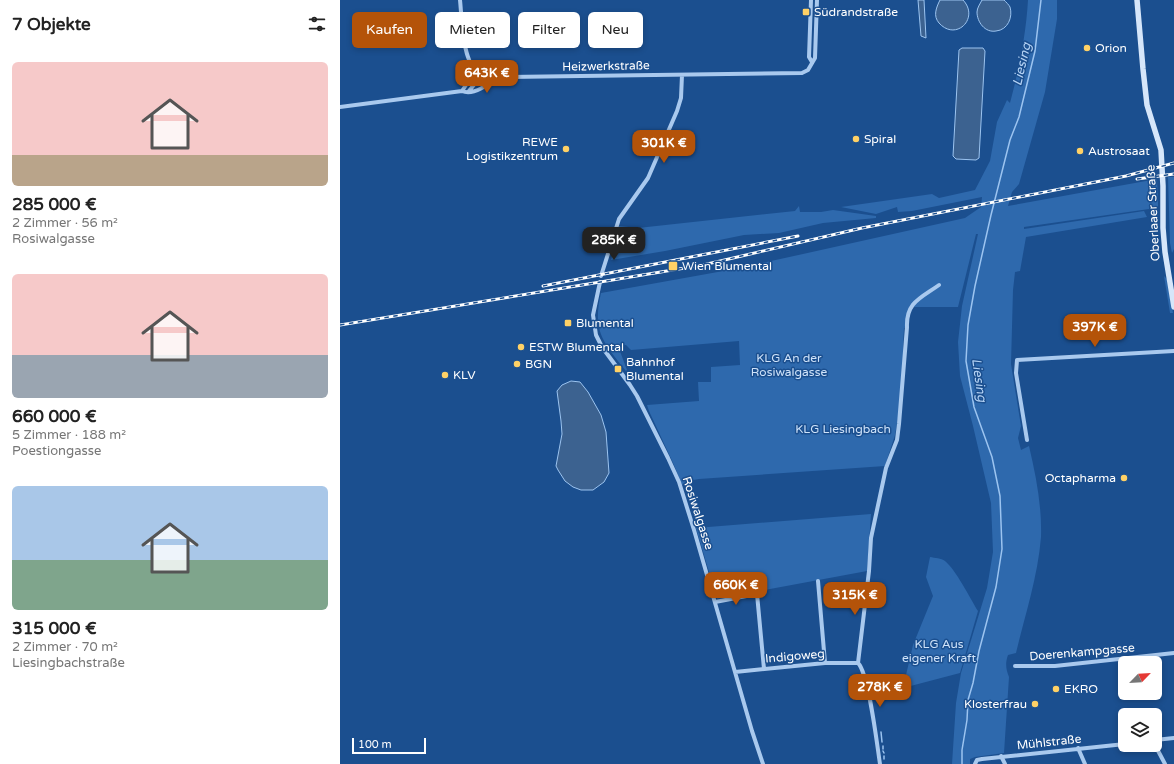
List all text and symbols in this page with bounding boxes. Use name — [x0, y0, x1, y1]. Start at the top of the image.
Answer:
place label: Südrandstraße — [814, 5, 898, 19]
marker: Südrandstraße — [801, 7, 811, 17]
chip: Kaufen — [352, 12, 427, 48]
chip: Mieten — [435, 12, 510, 48]
chip: Filter — [518, 12, 580, 48]
chip: Neu — [588, 12, 643, 48]
icon: filters — [306, 13, 328, 35]
text: 7 Objekte — [12, 14, 91, 35]
water label: Liesing — [1009, 40, 1035, 87]
place label: Orion — [1095, 41, 1127, 55]
marker: Orion — [1082, 43, 1092, 53]
street label: Heizwerkstraße — [562, 58, 650, 74]
pin: 643K € — [454, 60, 520, 94]
text: 643K € — [464, 65, 510, 81]
icon: home — [134, 88, 206, 160]
pin: 301K € — [631, 130, 697, 164]
place label: Spiral — [864, 132, 896, 146]
marker: Spiral — [851, 134, 861, 144]
place label: REWE Logistikzentrum — [466, 135, 558, 163]
text: 301K € — [641, 135, 687, 151]
marker: REWE Logistikzentrum — [561, 144, 571, 154]
place label: Austrosaat — [1088, 144, 1150, 158]
marker: Austrosaat — [1075, 146, 1085, 156]
street label: Oberlaaer Straße — [1143, 164, 1163, 262]
text: 285 000 € — [12, 194, 97, 215]
text: 2 Zimmer · 56 m² — [12, 215, 118, 231]
pin: 285K € — [581, 227, 647, 261]
text: Rosiwalgasse — [12, 231, 95, 247]
text: 285K € — [591, 232, 637, 248]
place label: Wien Blumental — [682, 259, 772, 273]
marker: Wien Blumental — [667, 260, 679, 272]
icon: home — [134, 300, 206, 372]
pin: 397K € — [1062, 314, 1128, 348]
place label: Blumental — [576, 316, 634, 330]
marker: Blumental — [563, 318, 573, 328]
text: 397K € — [1072, 319, 1118, 335]
place label: ESTW Blumental — [529, 340, 624, 354]
marker: ESTW Blumental — [516, 342, 526, 352]
park label: KLG An der Rosiwalgasse — [751, 351, 827, 379]
place label: Bahnhof Blumental — [626, 355, 684, 383]
place label: BGN — [525, 357, 552, 371]
water label: Liesing — [968, 357, 990, 404]
marker: BGN — [512, 359, 522, 369]
marker: Bahnhof Blumental — [613, 364, 623, 374]
place label: KLV — [453, 368, 476, 382]
marker: KLV — [440, 370, 450, 380]
text: 660 000 € — [12, 406, 97, 427]
park label: KLG Liesingbach — [795, 422, 891, 436]
text: 5 Zimmer · 188 m² — [12, 427, 126, 443]
text: Poestiongasse — [12, 443, 101, 459]
place label: Octapharma — [1045, 471, 1116, 485]
marker: Octapharma — [1119, 473, 1129, 483]
street label: Rosiwalgasse — [680, 475, 717, 552]
icon: home — [134, 512, 206, 584]
pin: 660K € — [703, 572, 769, 606]
text: 660K € — [713, 577, 759, 593]
pin: 315K € — [822, 582, 888, 616]
text: 315K € — [832, 587, 878, 603]
text: 315 000 € — [12, 618, 97, 639]
park label: KLG Aus eigener Kraft — [902, 637, 977, 665]
text: 2 Zimmer · 70 m² — [12, 639, 118, 655]
street label: Doerenkampgasse — [1029, 640, 1135, 664]
street label: Indigoweg — [765, 646, 825, 666]
text: Liesingbachstraße — [12, 655, 125, 671]
north arrow — [1118, 656, 1162, 700]
map controls — [1118, 656, 1162, 752]
pin: 278K € — [847, 674, 913, 708]
text: 278K € — [857, 679, 903, 695]
place label: EKRO — [1064, 682, 1098, 696]
marker: EKRO — [1051, 684, 1061, 694]
place label: Klosterfrau — [964, 697, 1027, 711]
marker: Klosterfrau — [1030, 699, 1040, 709]
button: layers — [1118, 708, 1162, 752]
street label: Mühlstraße — [1016, 732, 1082, 752]
scale bar — [352, 736, 426, 755]
text: 100 m — [358, 738, 392, 751]

